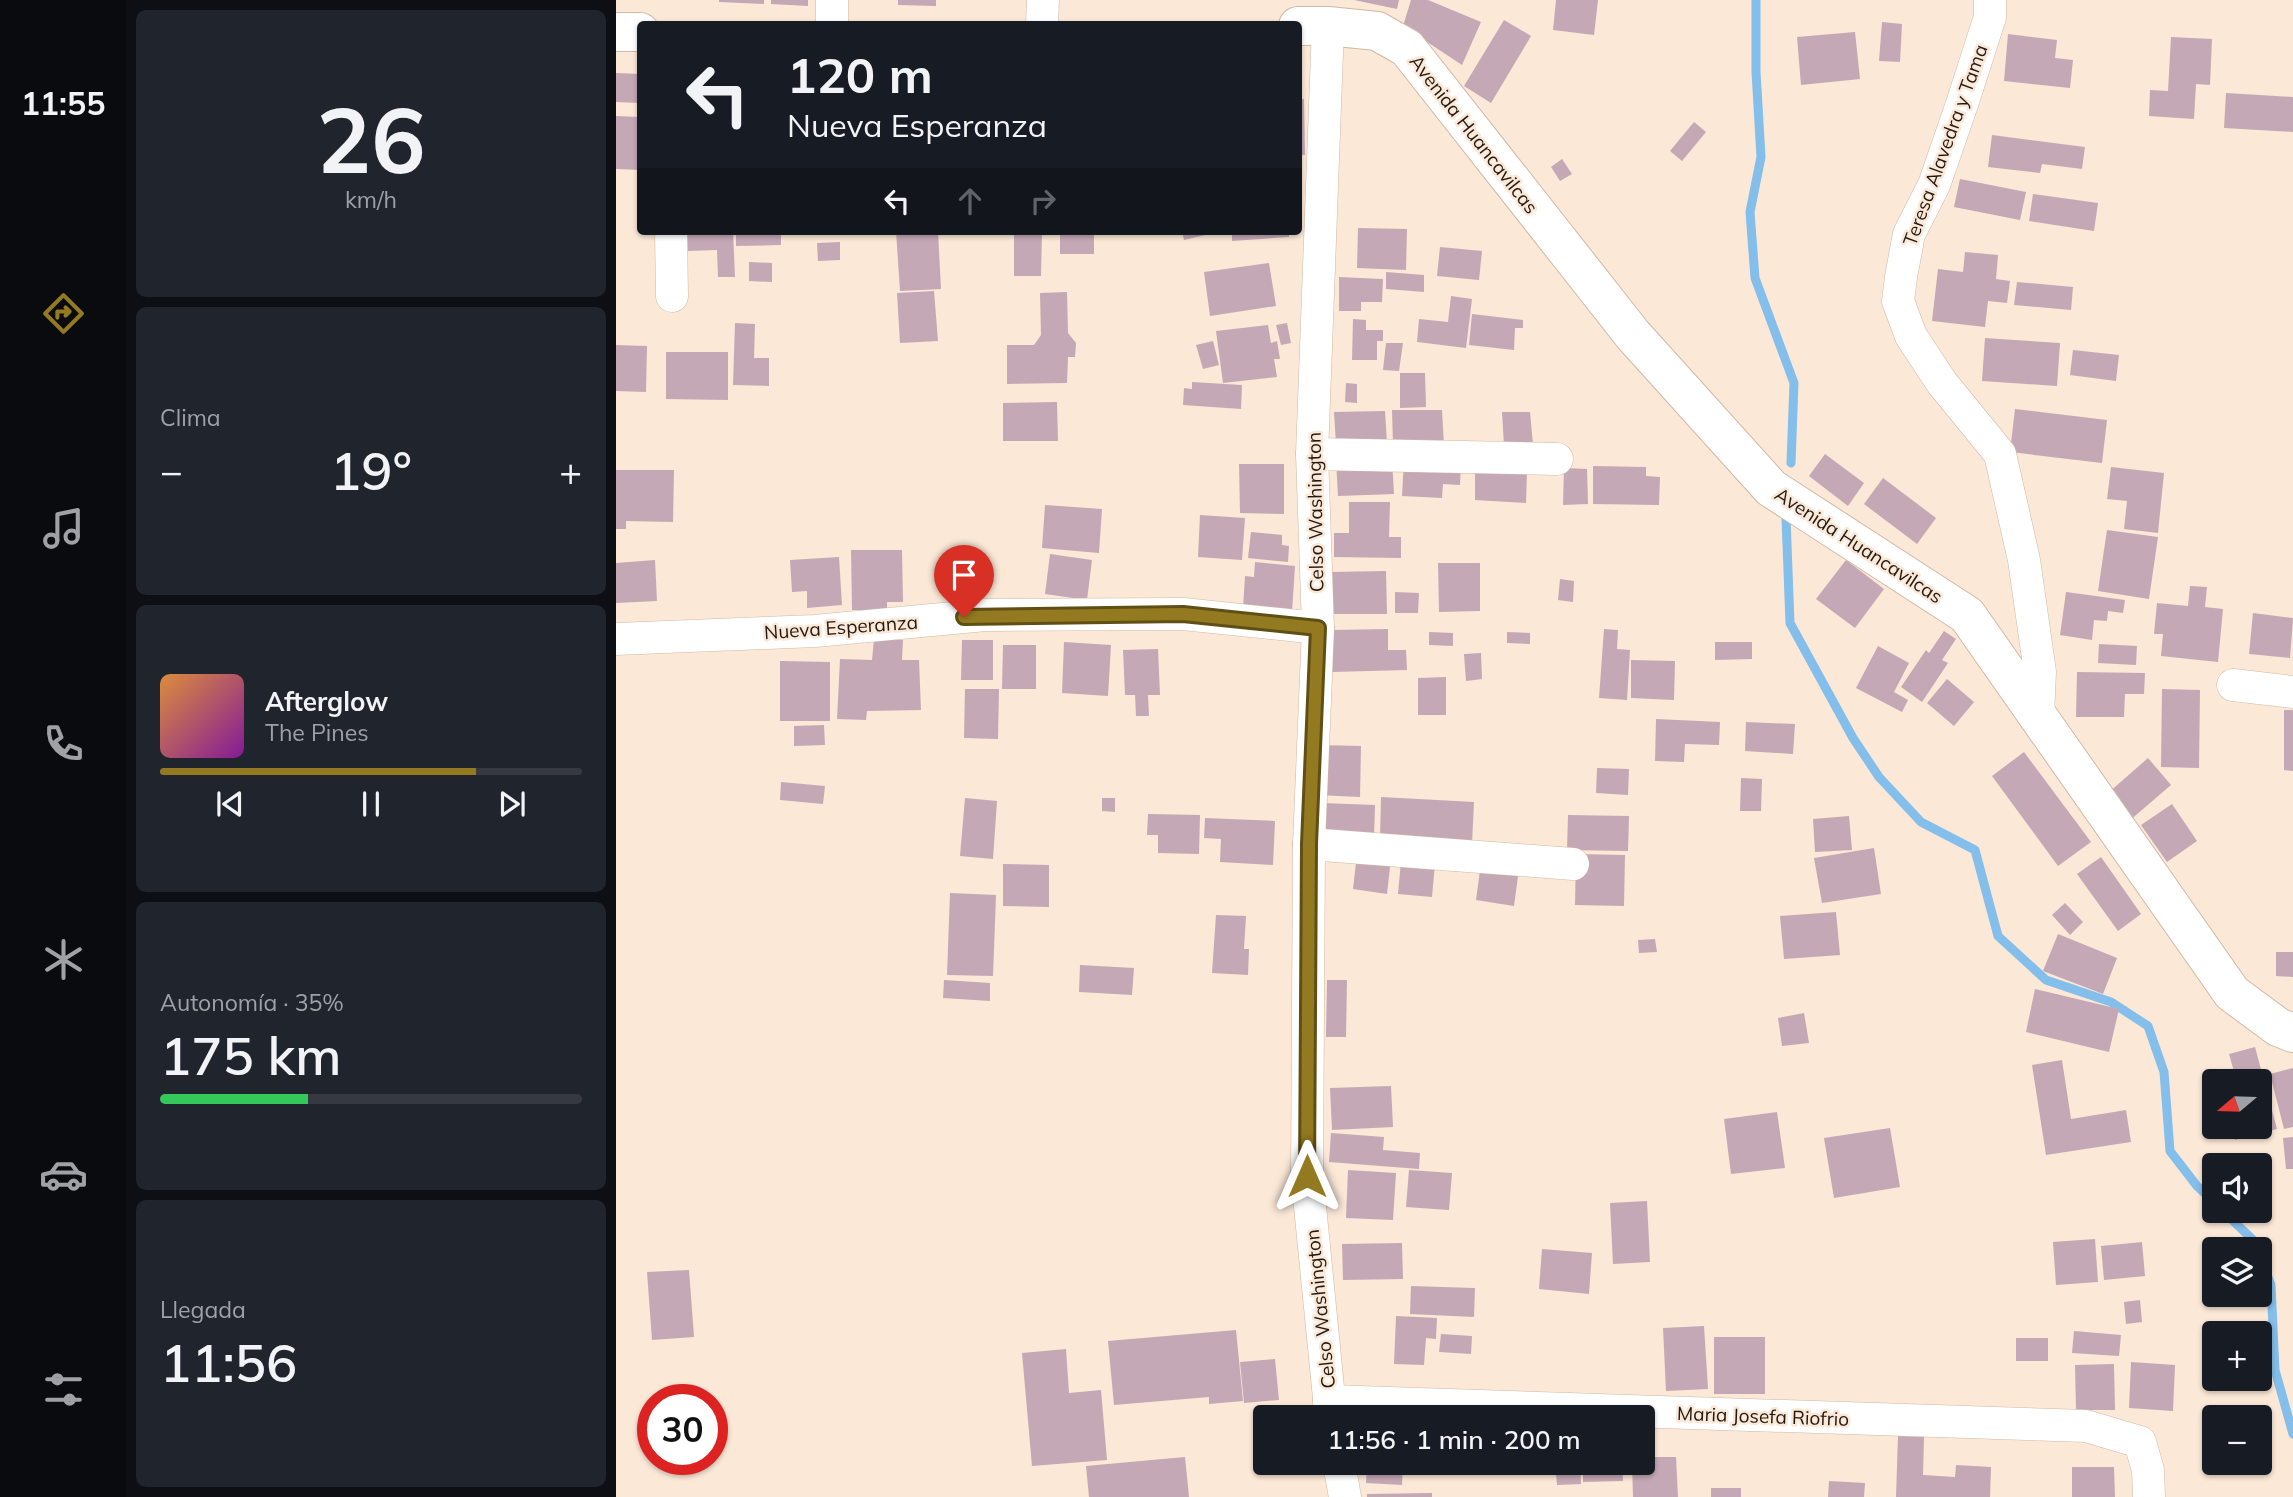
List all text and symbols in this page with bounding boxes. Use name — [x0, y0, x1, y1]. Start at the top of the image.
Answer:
street label: Teresa Alavedra y Tama — [1897, 41, 1993, 249]
text: 120 m — [787, 44, 933, 105]
icon: left — [672, 49, 763, 140]
street label: Avenida Huancavilcas — [1404, 50, 1544, 218]
text: 26 — [316, 82, 426, 196]
text: 11:55 — [21, 83, 105, 123]
text: Nueva Esperanza — [787, 105, 1047, 145]
icon: left — [878, 182, 916, 220]
icon: ahead — [951, 182, 989, 220]
icon: right — [1024, 182, 1062, 220]
text: km/h — [345, 185, 397, 214]
icon: directions — [39, 289, 88, 338]
text: Clima — [160, 403, 221, 432]
street label: Celso Washington — [1302, 432, 1328, 592]
text: 19° — [330, 438, 412, 503]
text: − — [160, 447, 183, 495]
text: + — [559, 447, 582, 495]
street label: Avenida Huancavilcas — [1771, 482, 1947, 608]
icon: music — [39, 504, 88, 553]
pin — [934, 545, 994, 617]
icon: arrive — [945, 556, 983, 594]
street label: Nueva Esperanza — [763, 610, 919, 644]
text: Afterglow — [265, 685, 388, 718]
text: The Pines — [265, 718, 369, 747]
icon: phone — [39, 719, 88, 768]
icon: previous — [211, 785, 249, 823]
icon: pause — [352, 785, 390, 823]
icon: next — [493, 785, 531, 823]
icon: climate — [39, 935, 88, 984]
text: Autonomía · 35% — [160, 988, 344, 1017]
text: 175 km — [160, 1023, 341, 1088]
north arrow — [2202, 1069, 2272, 1139]
map controls — [2202, 1069, 2272, 1475]
position arrow — [1270, 1139, 1344, 1213]
icon: car — [39, 1150, 88, 1199]
button: sound — [2202, 1153, 2272, 1223]
street label: Celso Washington — [1300, 1228, 1340, 1390]
button: layers — [2202, 1237, 2272, 1307]
text: Llegada — [160, 1295, 246, 1324]
button: + — [2202, 1321, 2272, 1391]
text: 11:56 — [160, 1330, 297, 1395]
icon: filters — [39, 1365, 88, 1414]
speed limit sign: 30 — [637, 1384, 728, 1475]
street label: Maria Josefa Riofrio — [1677, 1401, 1849, 1431]
button: − — [2202, 1405, 2272, 1475]
text: 11:56 · 1 min · 200 m — [1327, 1423, 1581, 1456]

